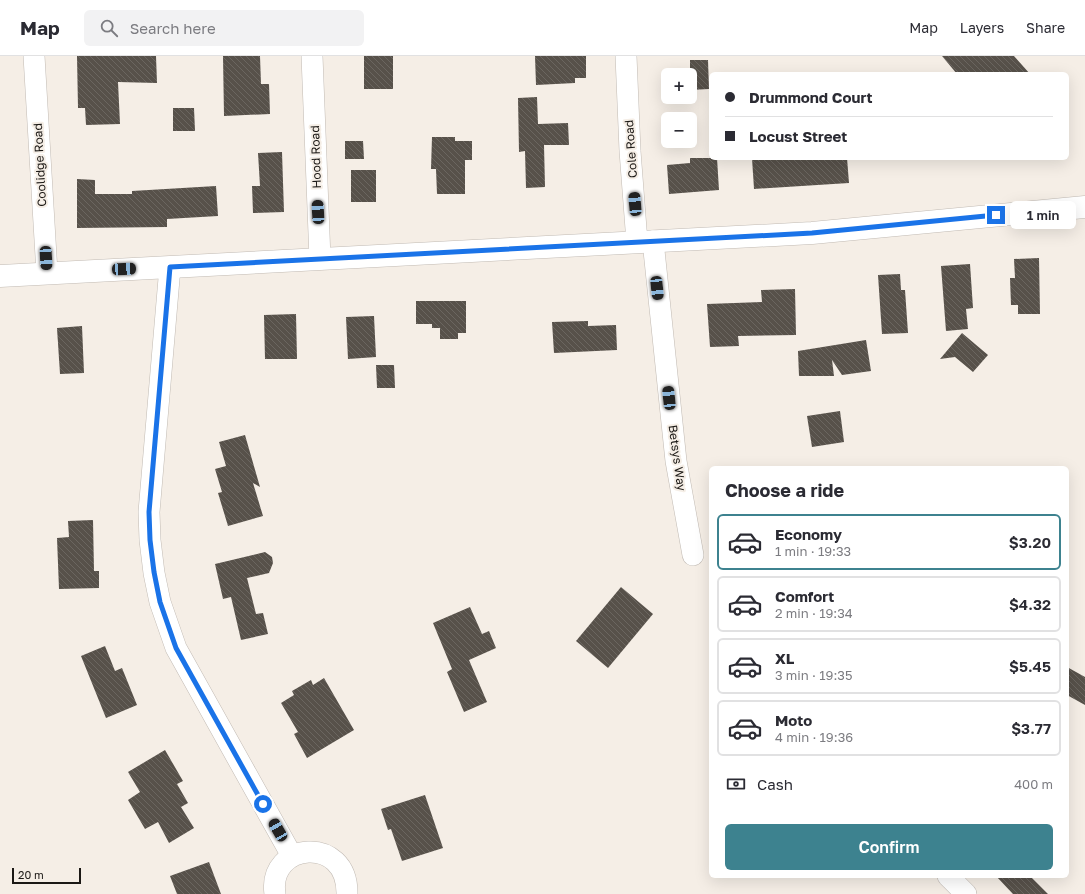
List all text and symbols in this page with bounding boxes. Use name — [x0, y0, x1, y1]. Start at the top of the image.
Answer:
search box — [84, 10, 364, 46]
text: Map — [20, 16, 60, 39]
icon: search — [98, 17, 120, 39]
text: Search here — [130, 19, 216, 37]
text: Map — [909, 19, 938, 36]
text: Layers — [960, 19, 1004, 36]
text: Share — [1026, 19, 1065, 36]
map controls — [661, 68, 697, 148]
button: + — [661, 68, 697, 104]
text: Drummond Court — [749, 88, 873, 106]
button: − — [661, 112, 697, 148]
street label: Cole Road — [621, 119, 640, 179]
street label: Coolidge Road — [30, 123, 49, 207]
street label: Hood Road — [307, 125, 324, 189]
text: Locust Street — [749, 127, 847, 145]
car — [628, 192, 642, 216]
car — [311, 200, 325, 224]
callout: 1 min — [1010, 201, 1076, 229]
route end — [987, 206, 1005, 224]
text: 1 min — [1027, 207, 1059, 223]
car — [39, 246, 53, 270]
car — [112, 262, 136, 276]
car — [650, 275, 664, 301]
car — [662, 385, 676, 411]
street label: Betsys Way — [665, 424, 690, 492]
text: Choose a ride — [725, 479, 844, 501]
icon: car — [727, 524, 763, 560]
text: Economy — [775, 525, 842, 543]
text: $3.20 — [1009, 533, 1051, 551]
text: 1 min · 19:33 — [775, 543, 851, 559]
icon: car — [727, 586, 763, 622]
text: Comfort — [775, 587, 834, 605]
text: $4.32 — [1009, 595, 1051, 613]
text: 2 min · 19:34 — [775, 605, 853, 621]
icon: car — [727, 648, 763, 684]
text: XL — [775, 649, 794, 667]
text: $5.45 — [1009, 657, 1051, 675]
text: 3 min · 19:35 — [775, 667, 852, 683]
icon: car — [727, 710, 763, 746]
text: Moto — [775, 711, 812, 729]
text: $3.77 — [1011, 719, 1051, 737]
text: 4 min · 19:36 — [775, 729, 853, 745]
icon: cash — [725, 773, 747, 795]
text: Cash — [757, 775, 793, 793]
text: 400 m — [1014, 776, 1053, 792]
route start — [254, 795, 272, 813]
car — [267, 817, 289, 843]
button: Confirm — [725, 824, 1053, 870]
scale bar — [12, 866, 81, 885]
text: 20 m — [18, 868, 44, 881]

